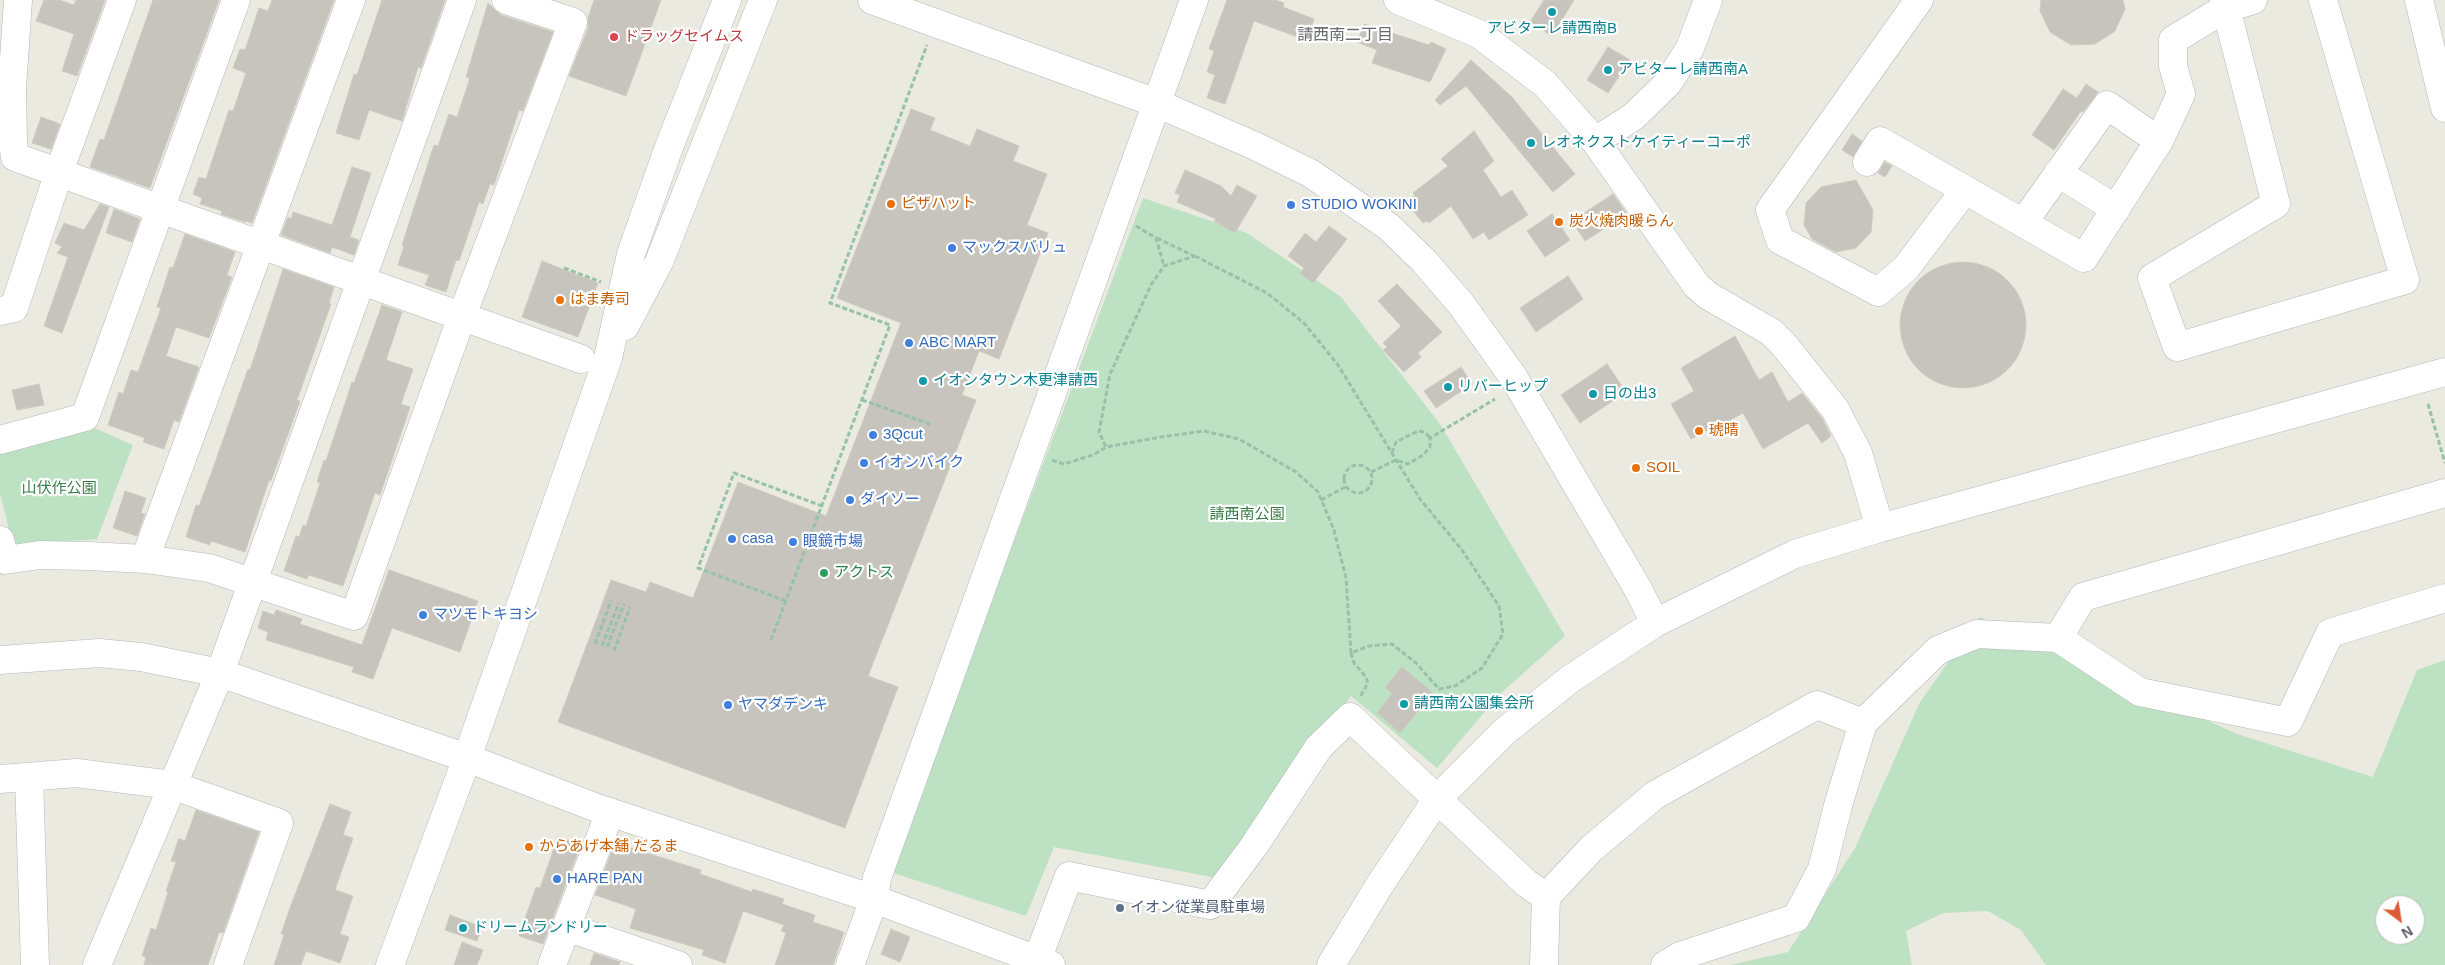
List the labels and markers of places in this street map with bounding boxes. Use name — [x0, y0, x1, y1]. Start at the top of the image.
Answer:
marker: アビターレ請西南B — [1546, 6, 1558, 18]
place label: アビターレ請西南B — [1487, 20, 1617, 38]
place label: ドラッグセイムス — [624, 28, 744, 46]
marker: ドラッグセイムス — [608, 31, 620, 43]
place label: アビターレ請西南A — [1618, 61, 1748, 79]
marker: アビターレ請西南A — [1602, 64, 1614, 76]
place label: レオネクストケイティーコーポ — [1541, 134, 1751, 152]
marker: レオネクストケイティーコーポ — [1525, 137, 1537, 149]
place label: ピザハット — [901, 195, 976, 213]
place label: STUDIO WOKINI — [1301, 196, 1417, 214]
marker: ピザハット — [885, 198, 897, 210]
marker: STUDIO WOKINI — [1285, 199, 1297, 211]
place label: 炭火焼肉暖らん — [1569, 213, 1674, 231]
marker: 炭火焼肉暖らん — [1553, 216, 1565, 228]
place label: マックスバリュ — [962, 239, 1067, 257]
marker: マックスバリュ — [946, 242, 958, 254]
place label: はま寿司 — [570, 291, 630, 309]
marker: はま寿司 — [554, 294, 566, 306]
place label: ABC MART — [919, 334, 996, 352]
marker: ABC MART — [903, 337, 915, 349]
place label: イオンタウン木更津請西 — [933, 372, 1098, 390]
marker: イオンタウン木更津請西 — [917, 375, 929, 387]
place label: リバーヒップ — [1458, 378, 1548, 396]
marker: リバーヒップ — [1442, 381, 1454, 393]
place label: 日の出3 — [1603, 385, 1656, 403]
marker: 日の出3 — [1587, 388, 1599, 400]
place label: 琥晴 — [1709, 422, 1739, 440]
marker: 琥晴 — [1693, 425, 1705, 437]
place label: 3Qcut — [883, 426, 923, 444]
marker: 3Qcut — [867, 429, 879, 441]
place label: イオンバイク — [874, 454, 964, 472]
marker: イオンバイク — [858, 457, 870, 469]
place label: SOIL — [1646, 459, 1680, 477]
marker: SOIL — [1630, 462, 1642, 474]
place label: ダイソー — [860, 491, 920, 509]
marker: ダイソー — [844, 494, 856, 506]
place label: casa — [742, 530, 774, 548]
marker: casa — [726, 533, 738, 545]
place label: 眼鏡市場 — [803, 533, 863, 551]
marker: 眼鏡市場 — [787, 536, 799, 548]
place label: アクトス — [834, 564, 894, 582]
marker: アクトス — [818, 567, 830, 579]
place label: マツモトキヨシ — [433, 606, 538, 624]
marker: マツモトキヨシ — [417, 609, 429, 621]
place label: 請西南公園集会所 — [1414, 695, 1534, 713]
place label: ヤマダデンキ — [738, 696, 828, 714]
marker: 請西南公園集会所 — [1398, 698, 1410, 710]
marker: ヤマダデンキ — [722, 699, 734, 711]
place label: からあげ本舗 だるま — [539, 838, 678, 856]
marker: からあげ本舗 だるま — [523, 841, 535, 853]
place label: HARE PAN — [567, 870, 643, 888]
marker: HARE PAN — [551, 873, 563, 885]
place label: イオン従業員駐車場 — [1130, 899, 1265, 917]
marker: イオン従業員駐車場 — [1114, 902, 1126, 914]
place label: ドリームランドリー — [473, 919, 608, 937]
marker: ドリームランドリー — [457, 922, 469, 934]

